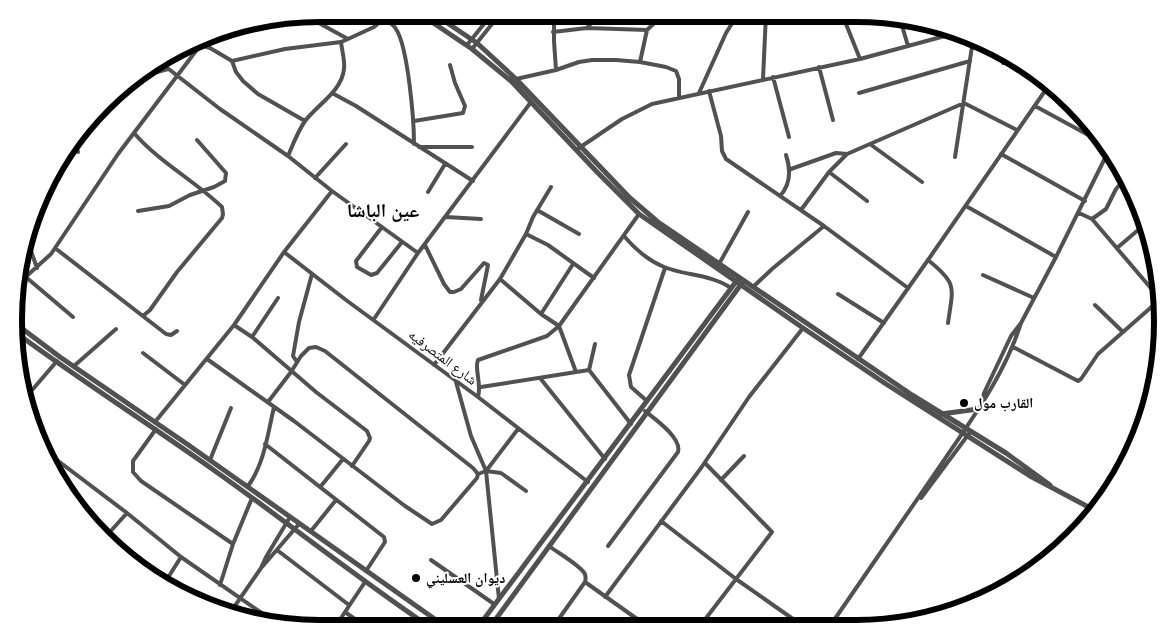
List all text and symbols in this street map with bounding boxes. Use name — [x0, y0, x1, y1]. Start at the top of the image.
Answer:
district label: عين الباشا — [347, 198, 419, 222]
street label: شارع المتصرفيه — [405, 325, 481, 389]
place label: القارب مول — [974, 394, 1033, 412]
marker: القارب مول — [958, 397, 970, 409]
place label: ديوان العسليني — [426, 569, 505, 589]
marker: ديوان العسليني — [410, 572, 422, 584]

